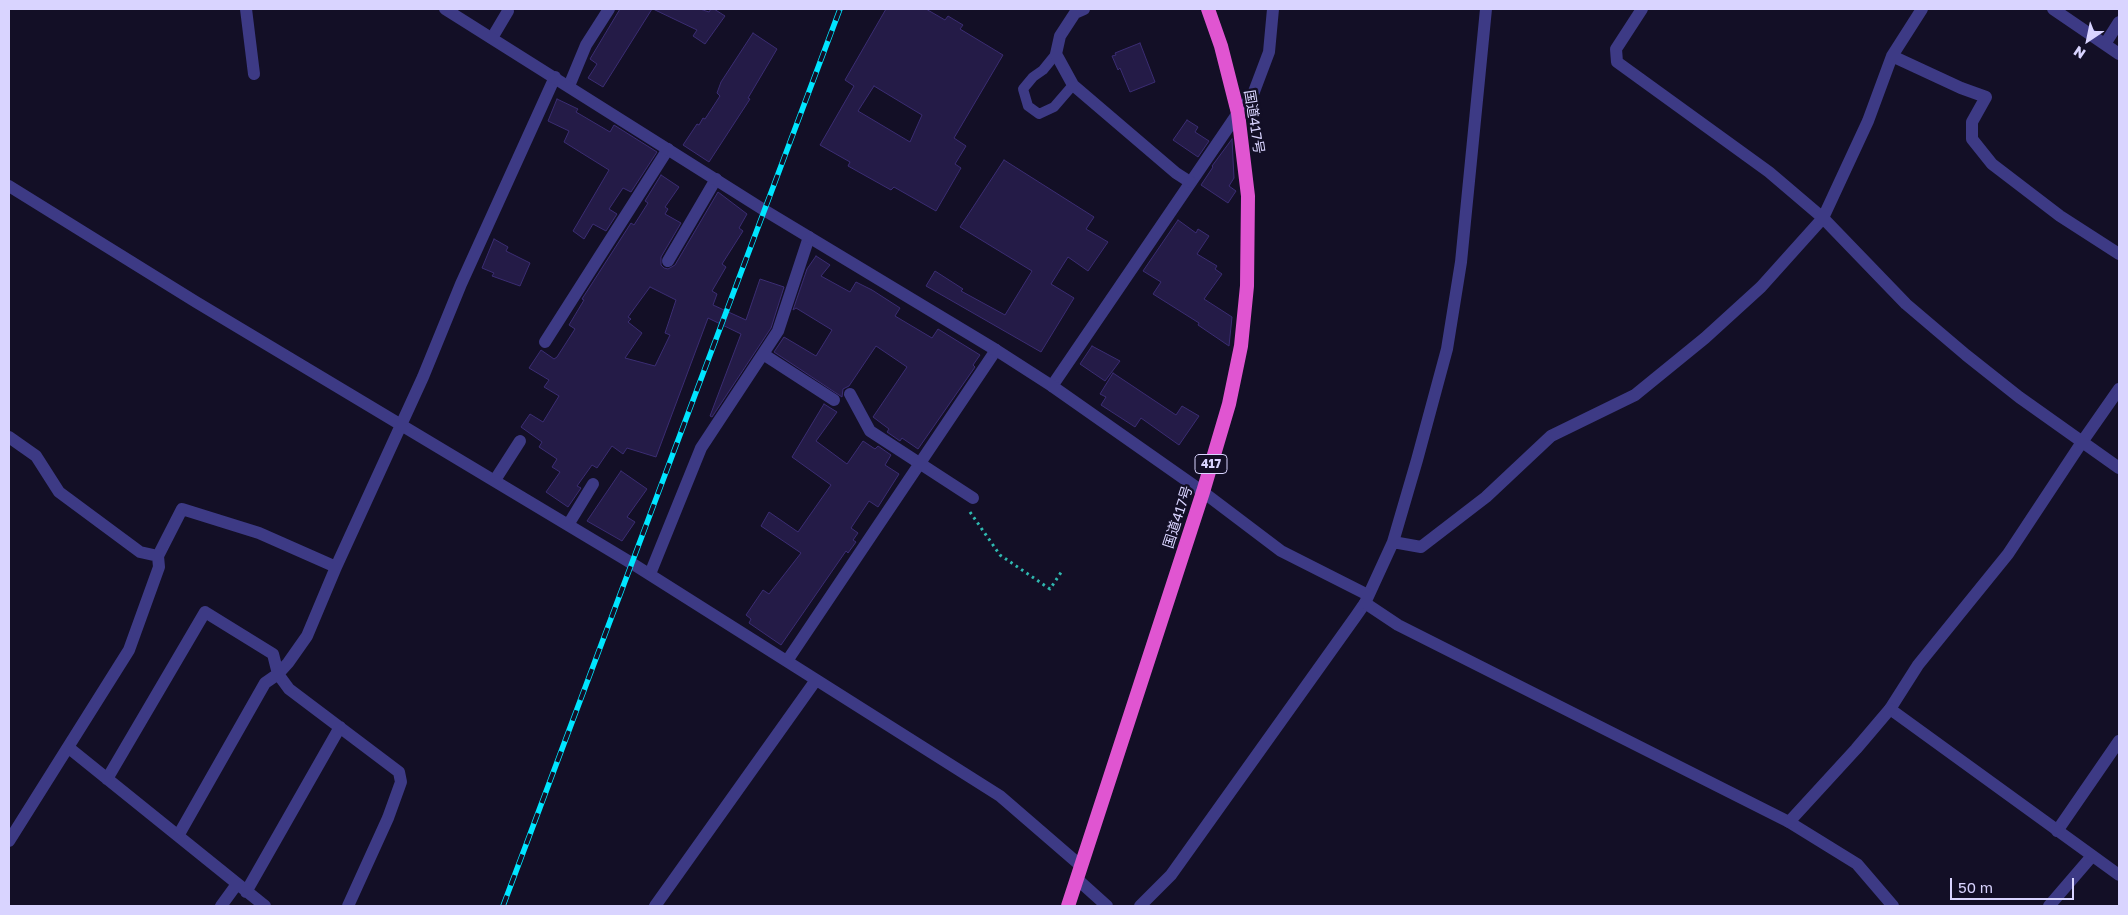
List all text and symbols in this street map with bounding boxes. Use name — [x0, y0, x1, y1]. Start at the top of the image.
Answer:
north arrow — [2063, 15, 2113, 65]
text: N — [2070, 43, 2089, 63]
street label: 国道417号 — [1241, 89, 1267, 155]
road number: 417 — [1195, 454, 1227, 474]
street label: 国道417号 — [1160, 484, 1196, 550]
scale bar — [1953, 868, 2077, 900]
text: 50 m — [1958, 878, 1993, 896]

